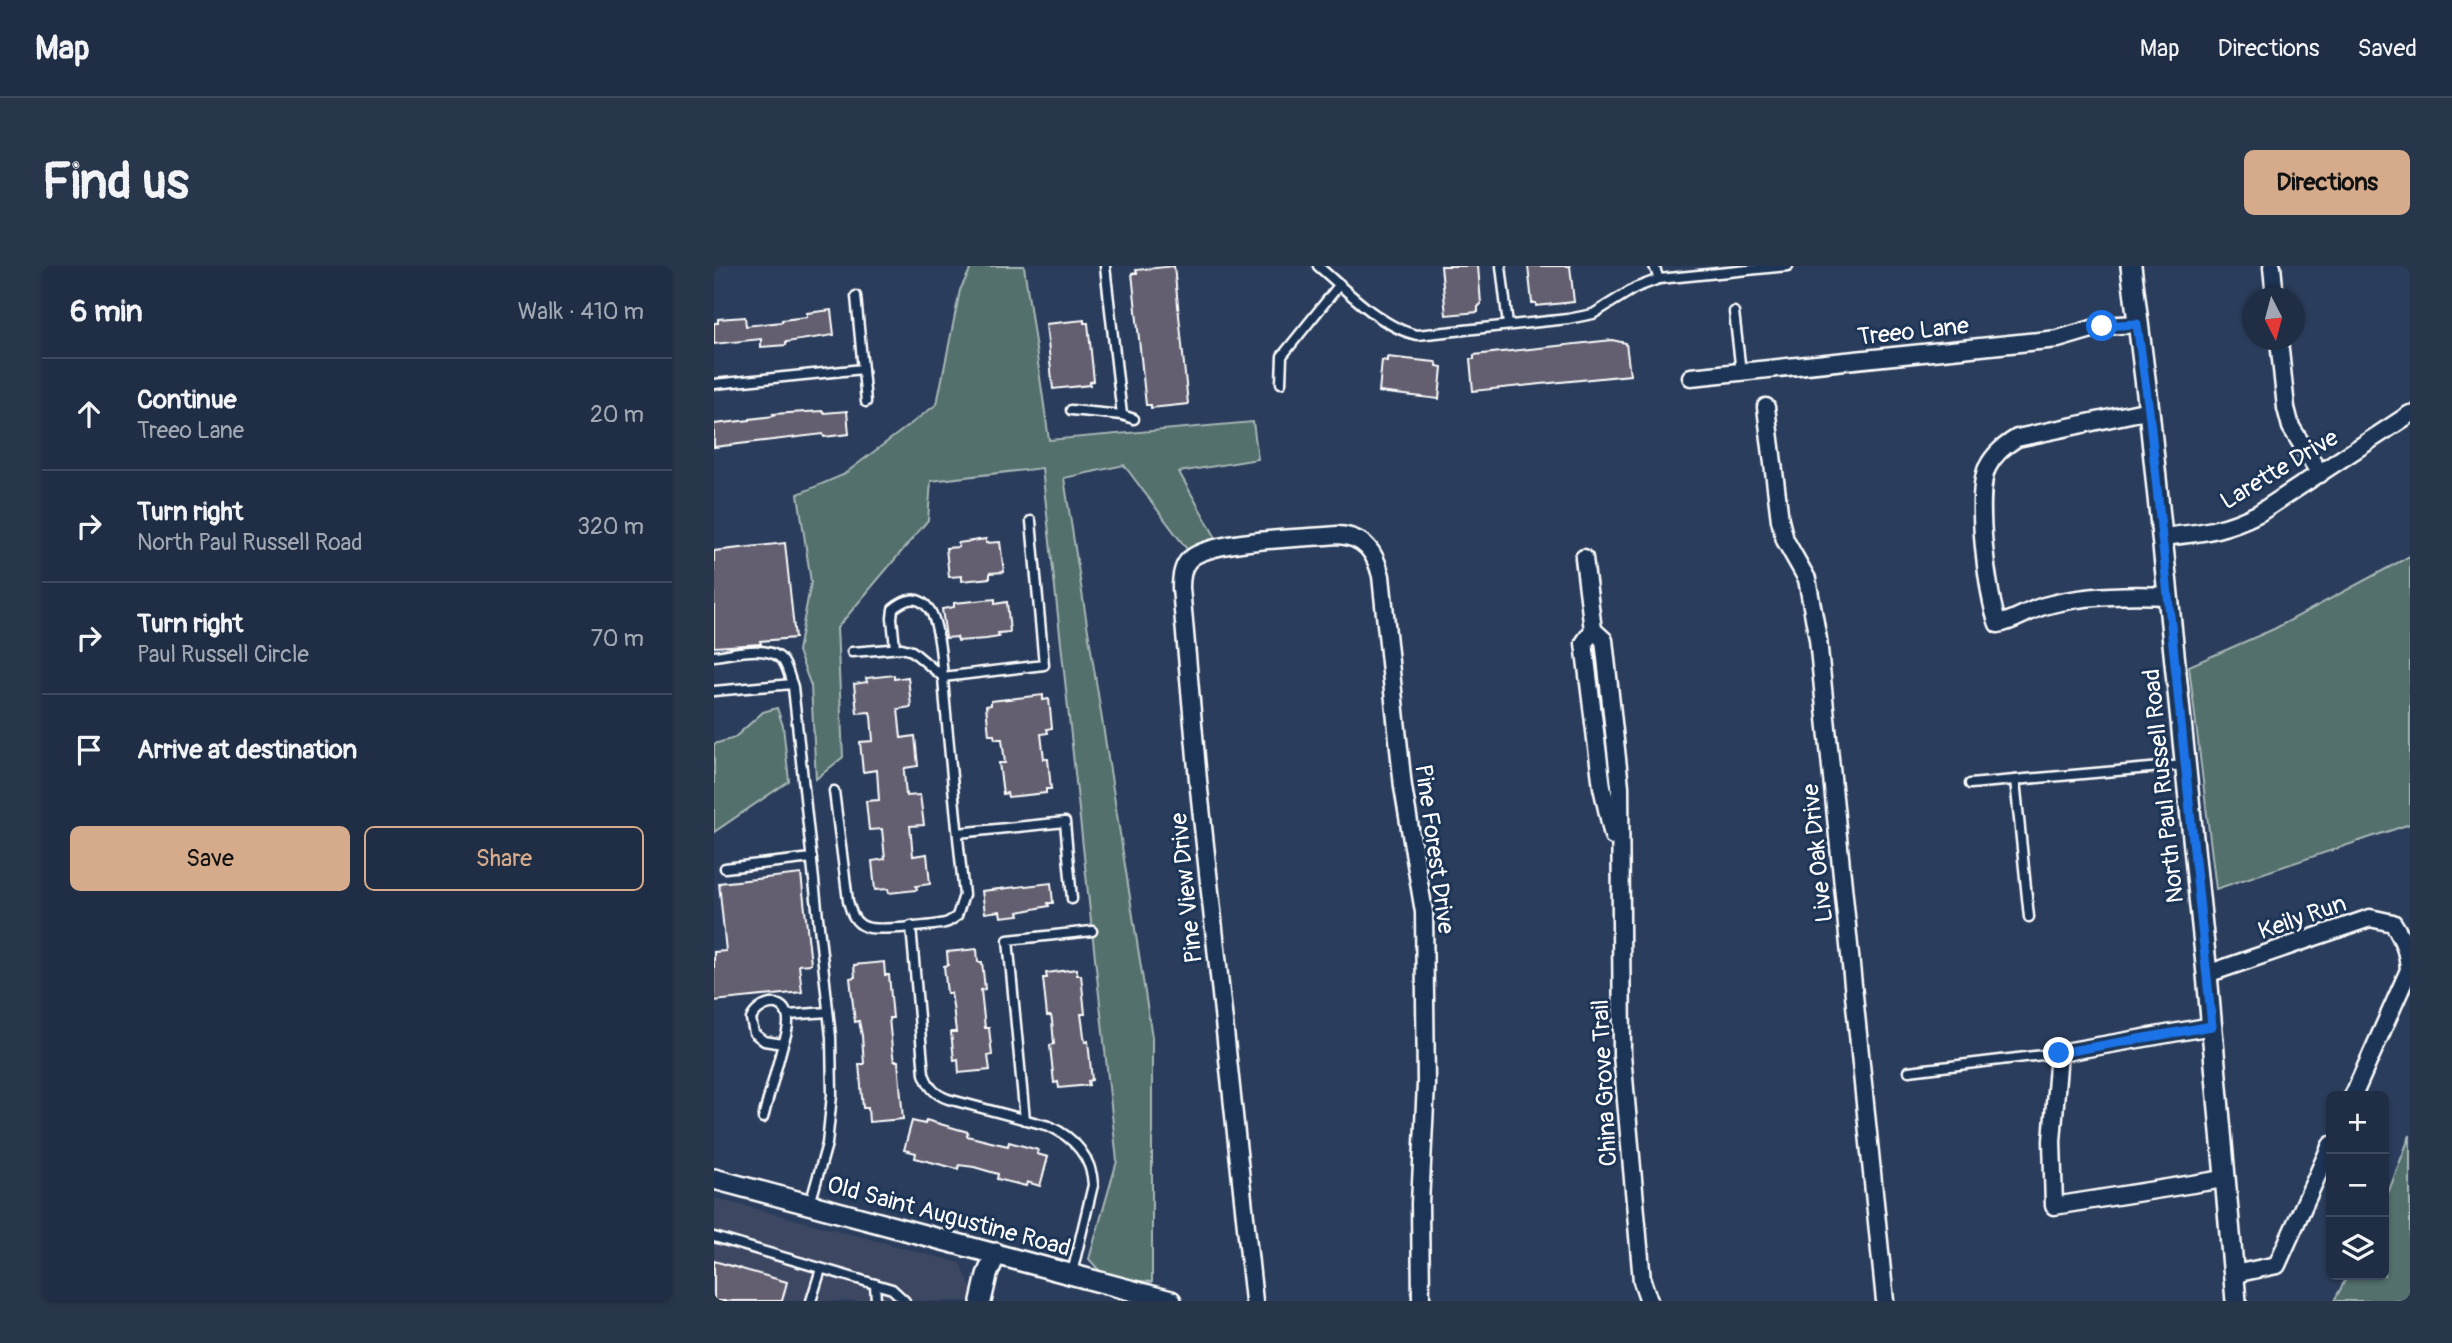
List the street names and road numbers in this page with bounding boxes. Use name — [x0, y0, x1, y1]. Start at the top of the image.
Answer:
street label: Treeo Lane — [1856, 311, 1970, 352]
street label: Larette Drive — [2215, 423, 2344, 516]
street label: North Paul Russell Road — [2137, 667, 2190, 905]
street label: Pine Forest Drive — [1408, 762, 1461, 936]
street label: Live Oak Drive — [1796, 782, 1839, 924]
street label: Pine View Drive — [1164, 811, 1209, 965]
street label: Keily Run — [2254, 889, 2350, 946]
street label: China Grove Trail — [1586, 999, 1623, 1167]
street label: Old Saint Augustine Road — [824, 1170, 1074, 1263]

